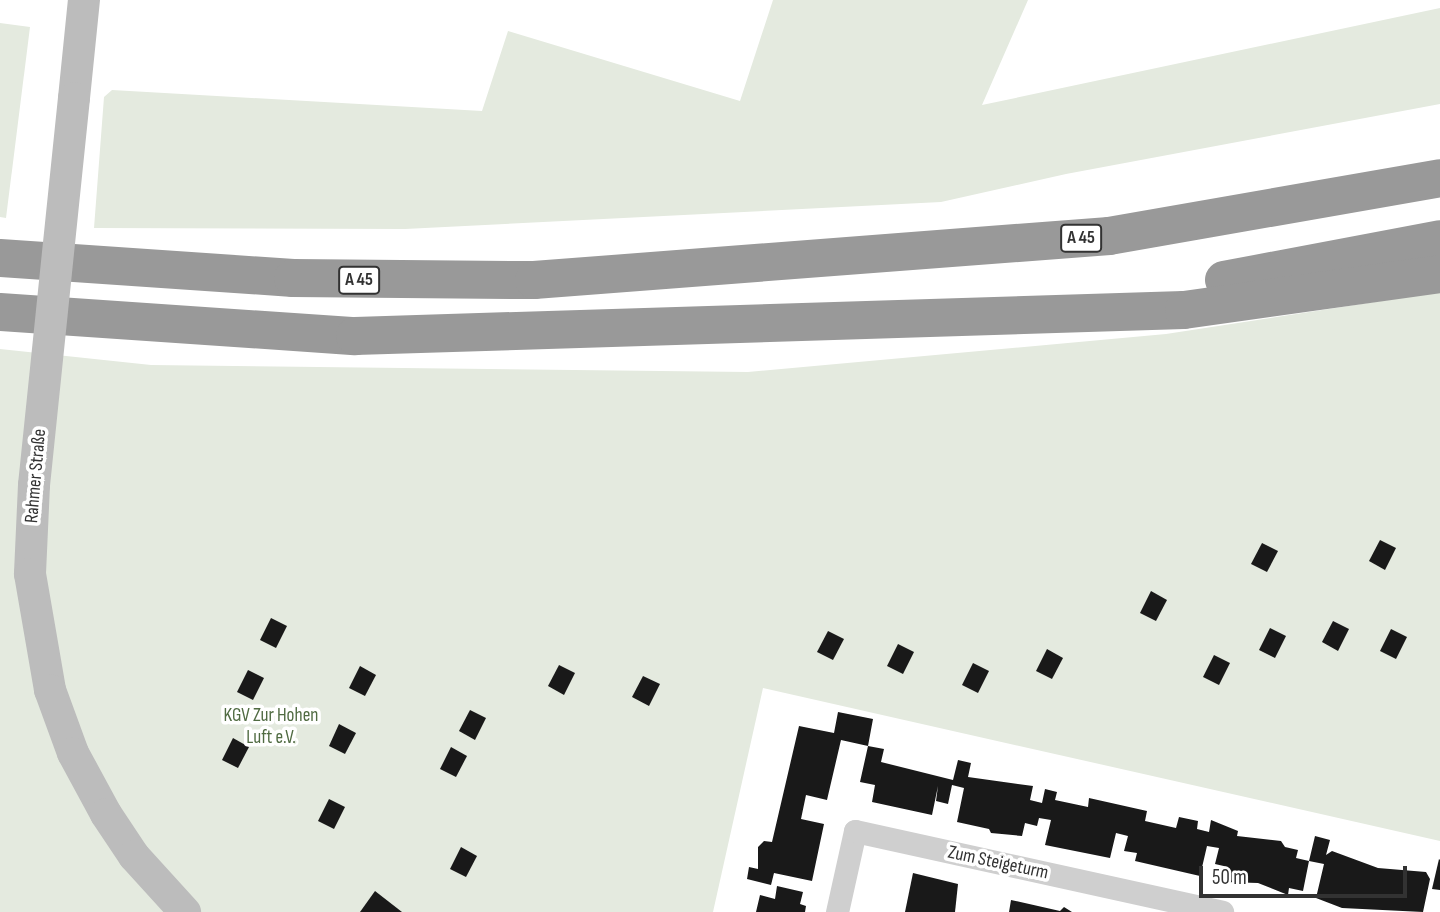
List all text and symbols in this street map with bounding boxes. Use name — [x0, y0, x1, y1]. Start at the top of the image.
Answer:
road number: A 45 — [1060, 224, 1102, 252]
road number: A 45 — [338, 266, 380, 294]
street label: Rahmer Straße — [21, 428, 51, 524]
park label: KGV Zur Hohen Luft e.V. — [224, 705, 318, 749]
street label: Zum Steigeturm — [946, 841, 1050, 885]
scale bar — [1202, 852, 1410, 896]
text: 50 m — [1212, 865, 1247, 890]

